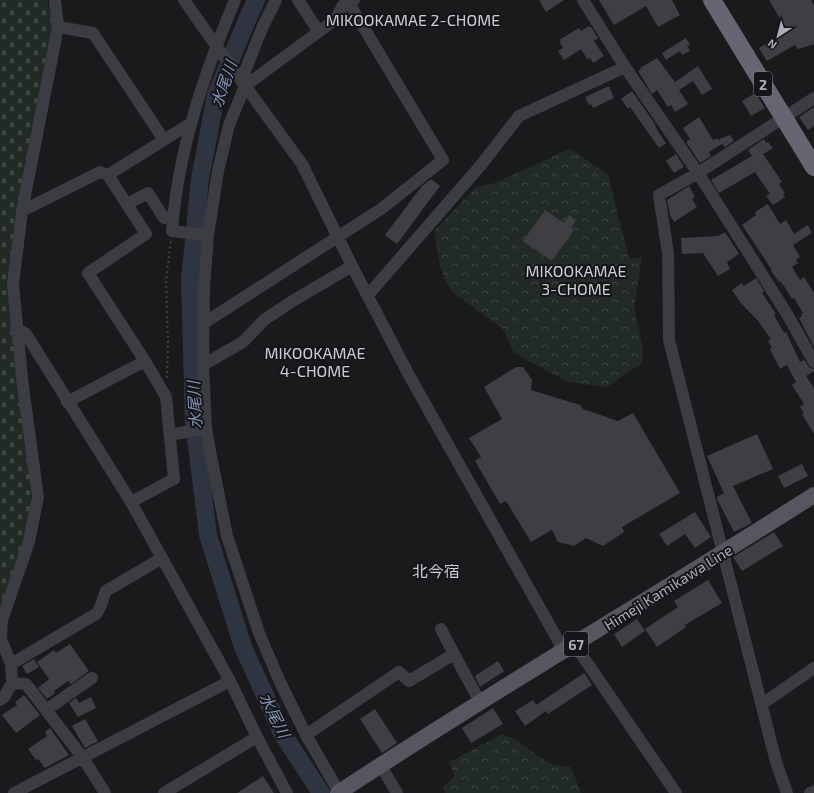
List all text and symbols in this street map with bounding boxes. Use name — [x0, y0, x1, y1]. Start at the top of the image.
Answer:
district label: MIKOOKAMAE 2-CHOME — [326, 10, 500, 29]
north arrow — [758, 16, 798, 56]
text: N — [765, 37, 779, 52]
water label: 水尾川 — [206, 56, 240, 110]
road number: 2 — [754, 72, 772, 96]
district label: MIKOOKAMAE 3-CHOME — [525, 261, 627, 298]
district label: MIKOOKAMAE 4-CHOME — [264, 343, 366, 380]
water label: 水尾川 — [183, 379, 205, 429]
street label: Himeji Kamikawa Line — [601, 540, 736, 635]
district label: 北今宿 — [412, 561, 460, 580]
road number: 67 — [564, 632, 588, 656]
water label: 水尾川 — [256, 689, 295, 743]

